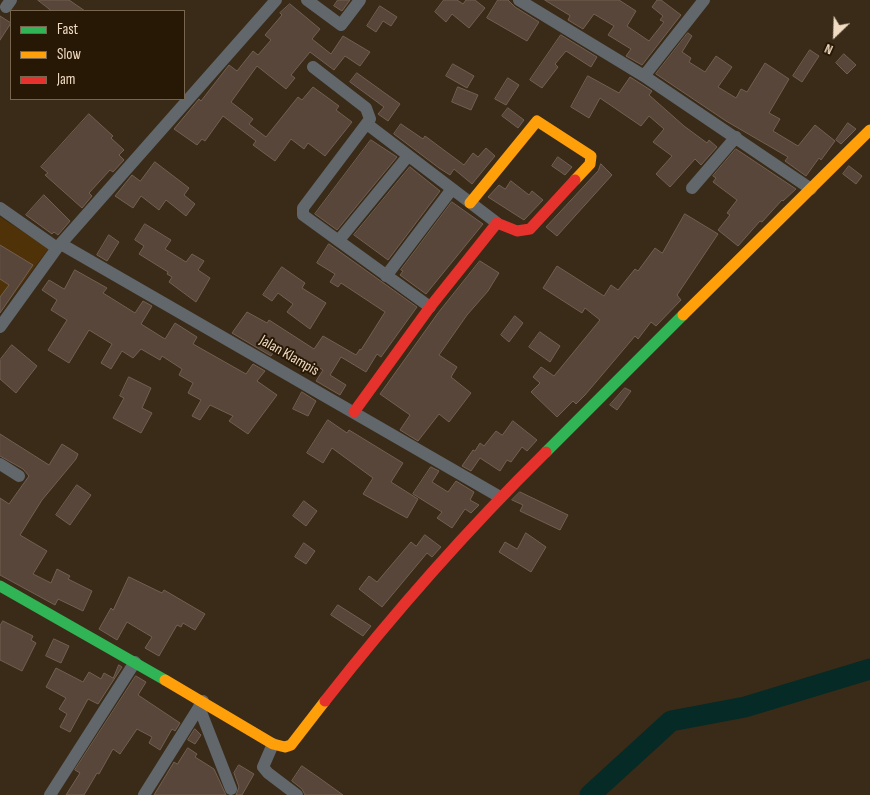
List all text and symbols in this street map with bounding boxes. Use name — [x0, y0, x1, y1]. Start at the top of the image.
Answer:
legend — [10, 10, 185, 100]
north arrow — [810, 10, 860, 60]
text: Fast — [57, 20, 78, 39]
text: N — [822, 40, 836, 58]
text: Slow — [57, 45, 81, 64]
text: Jam — [57, 70, 75, 89]
street label: Jalan Klampis — [256, 332, 322, 380]

